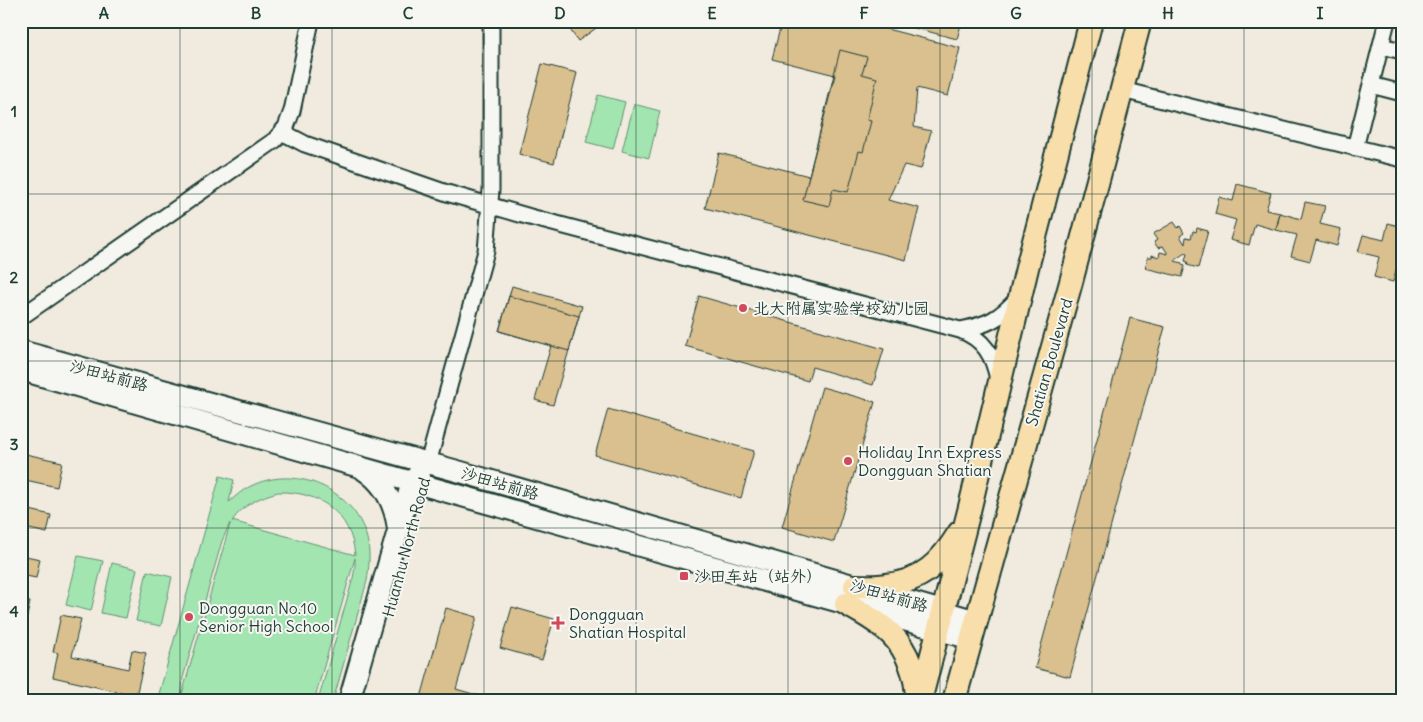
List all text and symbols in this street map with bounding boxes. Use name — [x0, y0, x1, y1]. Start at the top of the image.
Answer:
text: A — [99, 3, 109, 23]
text: B — [251, 3, 262, 23]
text: C — [403, 3, 414, 23]
text: D — [554, 3, 566, 23]
text: E — [707, 3, 717, 23]
text: F — [859, 3, 869, 23]
text: G — [1010, 3, 1022, 23]
text: H — [1162, 3, 1174, 23]
text: I — [1317, 3, 1324, 23]
text: 1 — [11, 101, 17, 121]
text: 2 — [10, 267, 19, 287]
street label: Shatian Boulevard — [1021, 296, 1077, 428]
place label: 北大附属实验学校幼儿园 — [753, 298, 929, 318]
marker: 北大附属实验学校幼儿园 — [737, 302, 749, 314]
street label: 沙田站前路 — [68, 355, 150, 395]
text: 3 — [9, 434, 19, 454]
place label: Holiday Inn Express Dongguan Shatian — [858, 442, 1002, 480]
marker: Holiday Inn Express Dongguan Shatian — [842, 455, 854, 467]
street label: 沙田站前路 — [459, 462, 541, 504]
street label: Huanhu North Road — [378, 475, 434, 619]
place label: 沙田车站（站外） — [694, 566, 822, 586]
marker: 沙田车站（站外） — [678, 570, 690, 582]
street label: 沙田站前路 — [848, 574, 930, 616]
place label: Dongguan No.10 Senior High School — [199, 598, 334, 636]
text: 4 — [9, 601, 19, 621]
place label: Dongguan Shatian Hospital — [569, 604, 686, 642]
marker: Dongguan No.10 Senior High School — [183, 611, 195, 623]
marker: Dongguan Shatian Hospital — [551, 616, 565, 630]

